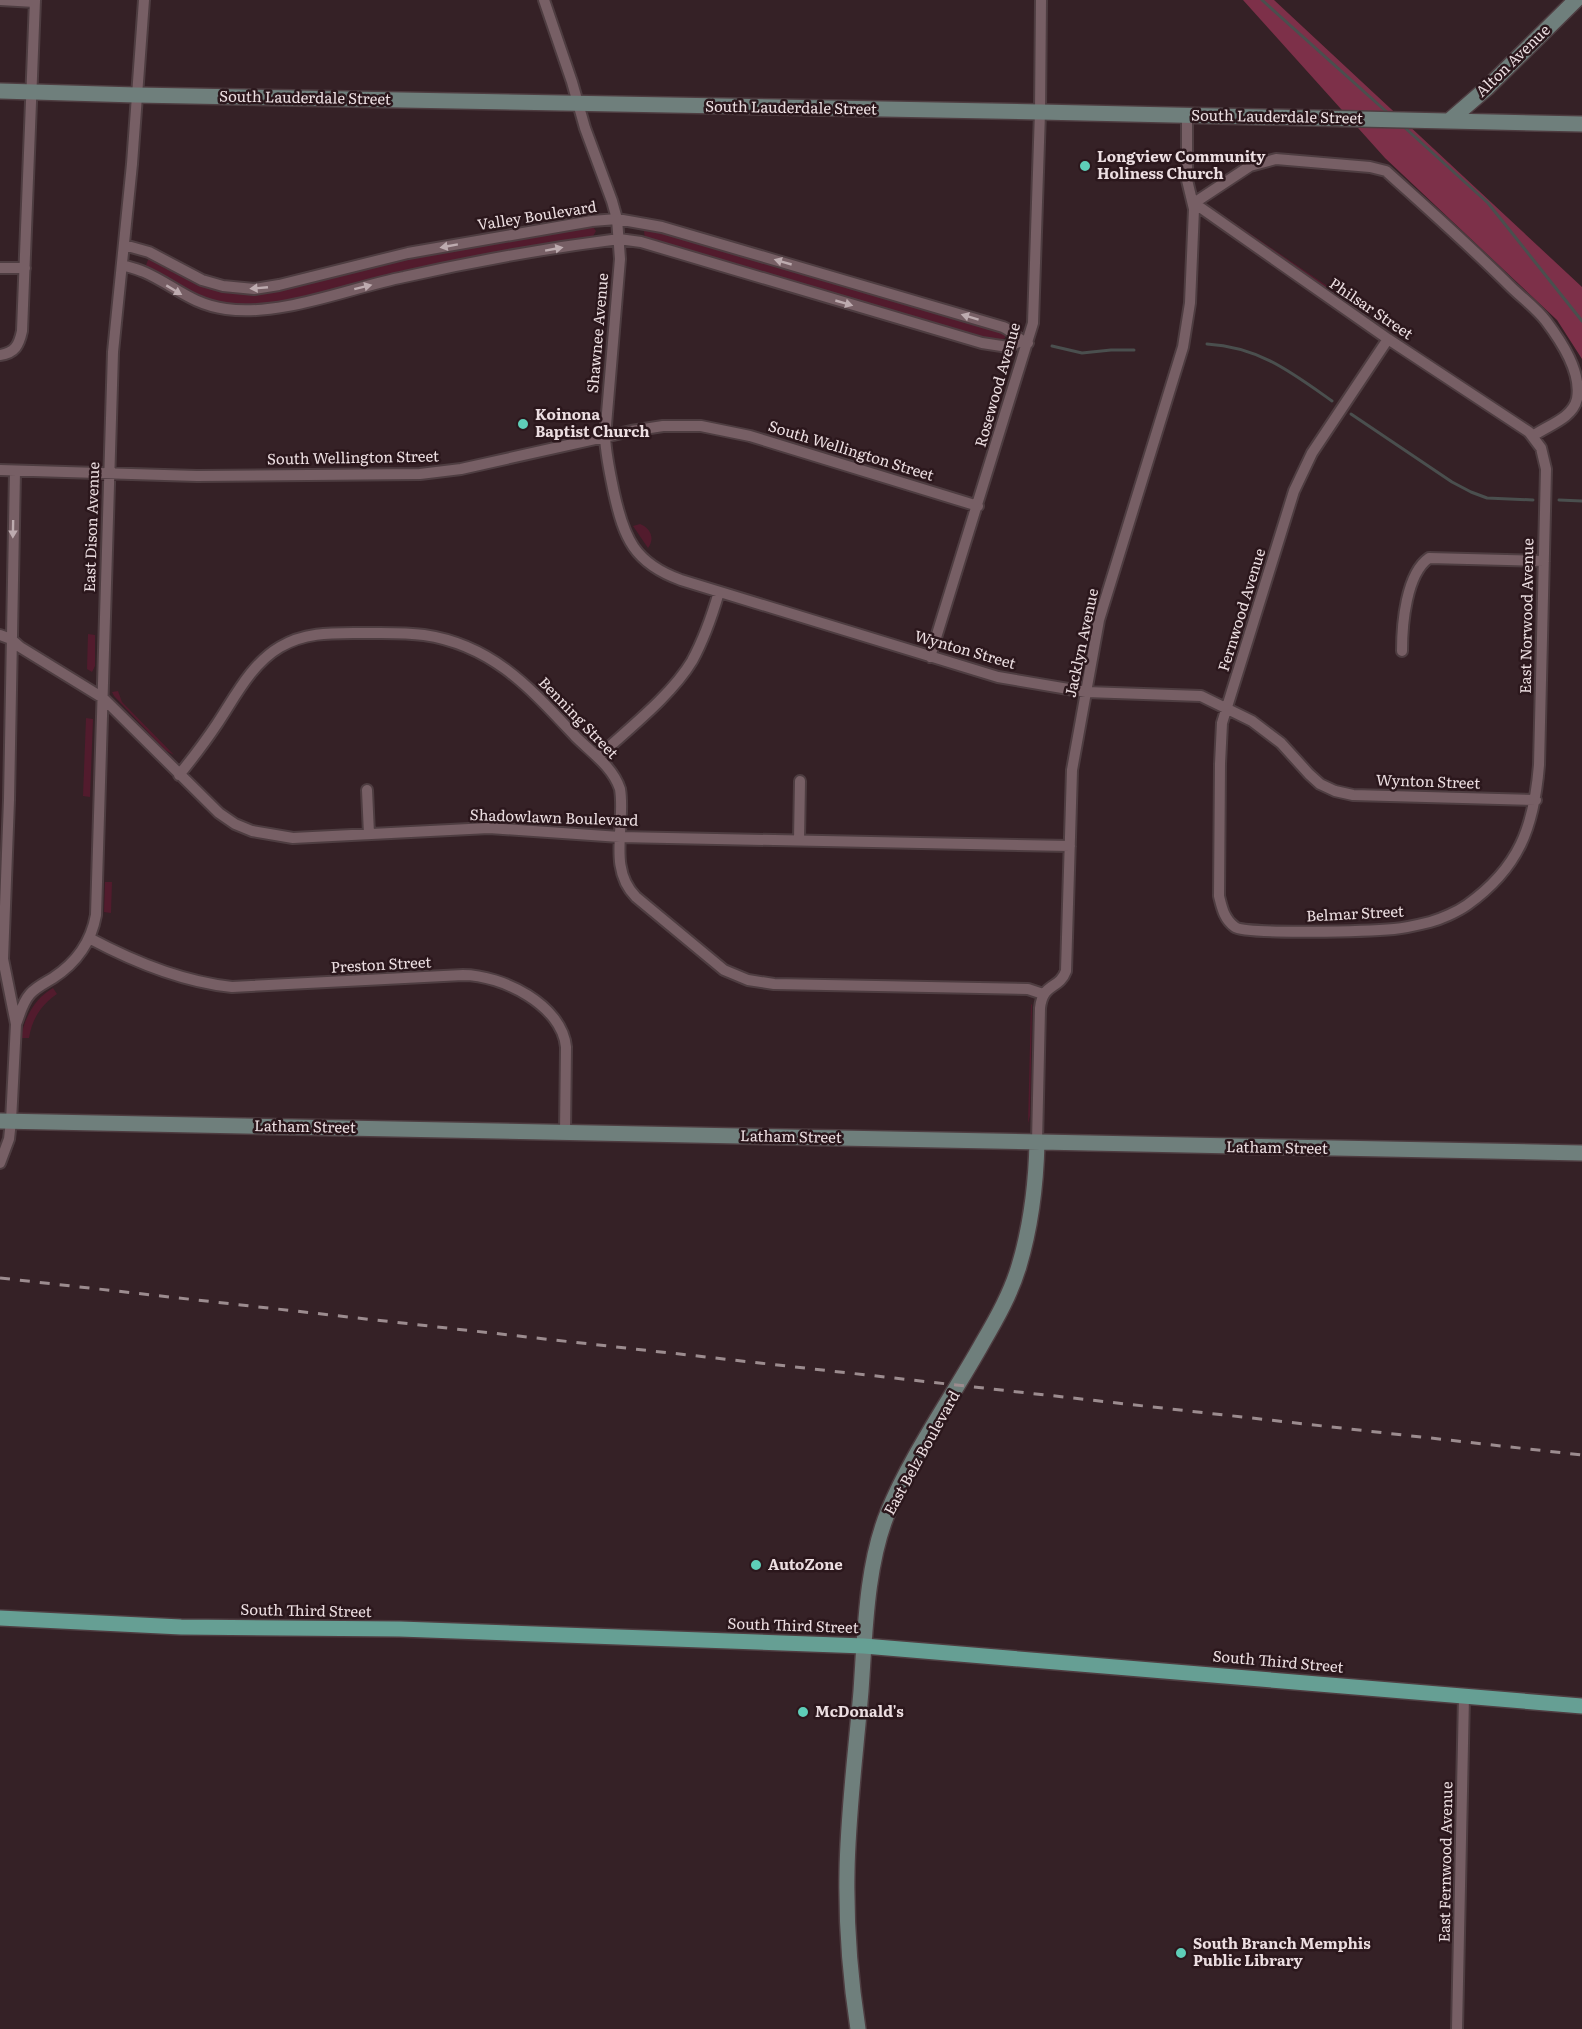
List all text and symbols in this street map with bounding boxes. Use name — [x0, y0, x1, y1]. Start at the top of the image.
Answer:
street label: Alton Avenue — [1469, 18, 1555, 102]
street label: South Lauderdale Street — [219, 84, 391, 109]
street label: South Lauderdale Street — [705, 94, 877, 119]
street label: South Lauderdale Street — [1191, 103, 1363, 128]
place label: Longview Community Holiness Church — [1097, 144, 1266, 184]
marker: Longview Community Holiness Church — [1078, 159, 1092, 173]
street label: Valley Boulevard — [475, 194, 598, 235]
one-way arrow — [439, 242, 458, 251]
one-way arrow — [545, 244, 564, 253]
one-way arrow — [774, 257, 792, 266]
street label: Philsar Street — [1325, 271, 1418, 344]
street label: Shawnee Avenue — [580, 272, 613, 394]
one-way arrow — [353, 281, 372, 291]
one-way arrow — [249, 283, 268, 293]
one-way arrow — [166, 285, 183, 295]
one-way arrow — [835, 298, 853, 308]
one-way arrow — [961, 312, 979, 321]
street label: Rosewood Avenue — [968, 319, 1025, 450]
place label: Koinona Baptist Church — [535, 402, 650, 442]
street label: South Wellington Street — [766, 413, 937, 486]
marker: Koinona Baptist Church — [516, 417, 530, 431]
street label: South Wellington Street — [267, 443, 439, 470]
street label: East Dison Avenue — [77, 461, 104, 593]
one-way arrow — [8, 520, 18, 539]
street label: East Norwood Avenue — [1513, 538, 1538, 694]
street label: Fernwood Avenue — [1211, 545, 1270, 674]
street label: Jacklyn Avenue — [1058, 586, 1103, 699]
street label: Wynton Street — [912, 623, 1019, 674]
street label: Benning Street — [534, 671, 624, 763]
street label: Wynton Street — [1375, 767, 1481, 794]
street label: Shadowlawn Boulevard — [469, 802, 639, 831]
street label: Belmar Street — [1305, 898, 1404, 927]
street label: Preston Street — [330, 949, 432, 978]
street label: Latham Street — [254, 1113, 356, 1138]
street label: Latham Street — [740, 1123, 842, 1148]
street label: Latham Street — [1226, 1134, 1328, 1159]
street label: East Belz Boulevard — [877, 1386, 964, 1519]
place label: AutoZone — [768, 1552, 843, 1575]
marker: AutoZone — [749, 1558, 763, 1572]
street label: South Third Street — [240, 1597, 372, 1622]
street label: South Third Street — [727, 1611, 859, 1638]
street label: South Third Street — [1212, 1643, 1345, 1678]
place label: McDonald's — [815, 1699, 904, 1722]
marker: McDonald's — [796, 1705, 810, 1719]
street label: East Fernwood Avenue — [1432, 1781, 1457, 1943]
place label: South Branch Memphis Public Library — [1193, 1931, 1371, 1971]
marker: South Branch Memphis Public Library — [1174, 1946, 1188, 1960]

